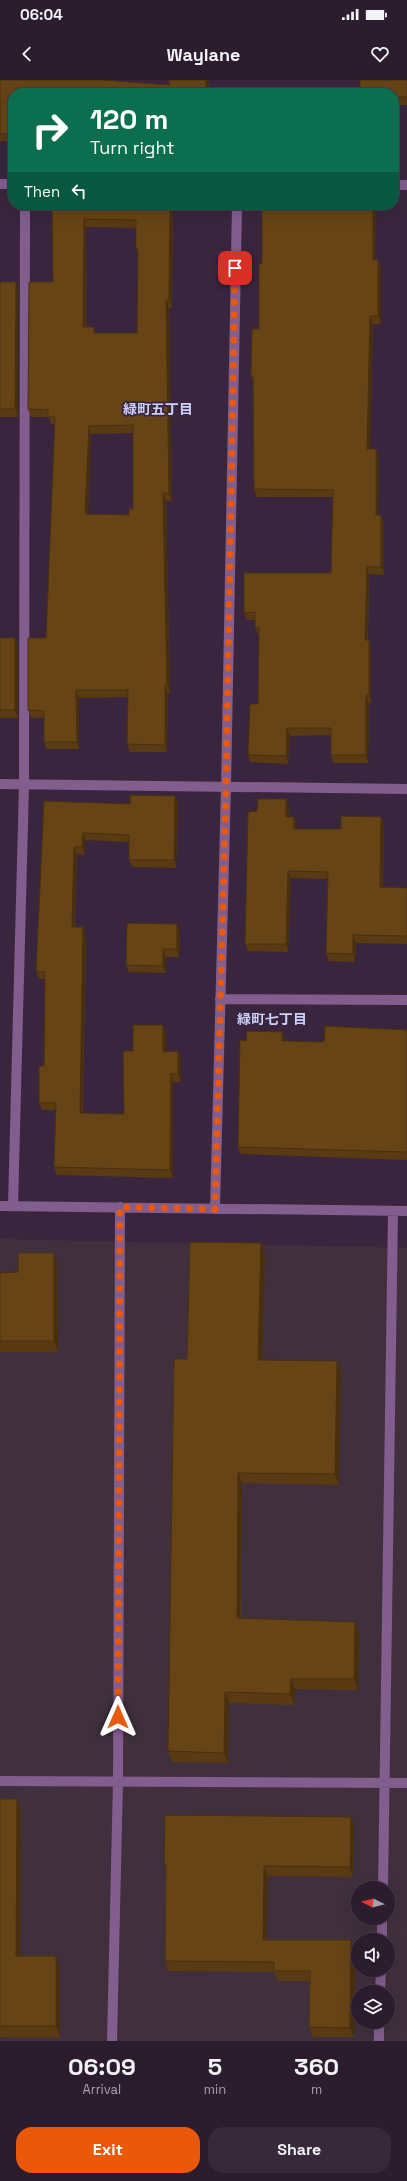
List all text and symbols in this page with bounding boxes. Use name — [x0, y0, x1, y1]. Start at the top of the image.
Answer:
text: 06:04 — [20, 5, 63, 24]
icon: back — [16, 43, 38, 65]
text: Waylane — [167, 43, 240, 66]
icon: heart — [369, 43, 391, 65]
text: 120 m — [90, 101, 168, 137]
icon: right — [24, 104, 76, 156]
text: Turn right — [90, 136, 174, 159]
icon: left — [68, 180, 90, 202]
text: Then — [24, 182, 60, 201]
pin — [218, 251, 252, 285]
icon: arrive — [224, 257, 246, 279]
district label: 緑町五丁目 — [123, 400, 193, 418]
district label: 緑町七丁目 — [237, 1010, 307, 1028]
position arrow — [97, 1696, 139, 1738]
north arrow — [351, 1881, 395, 1925]
map controls — [351, 1881, 395, 2029]
button: sound — [351, 1933, 395, 1977]
button: layers — [351, 1985, 395, 2029]
text: 06:09 — [68, 2051, 136, 2082]
text: 5 — [208, 2051, 222, 2082]
text: 360 — [294, 2051, 339, 2082]
text: Arrival — [83, 2081, 121, 2098]
text: min — [204, 2081, 226, 2098]
text: m — [311, 2081, 322, 2098]
button: Exit — [16, 2127, 200, 2173]
button: Share — [208, 2127, 391, 2173]

